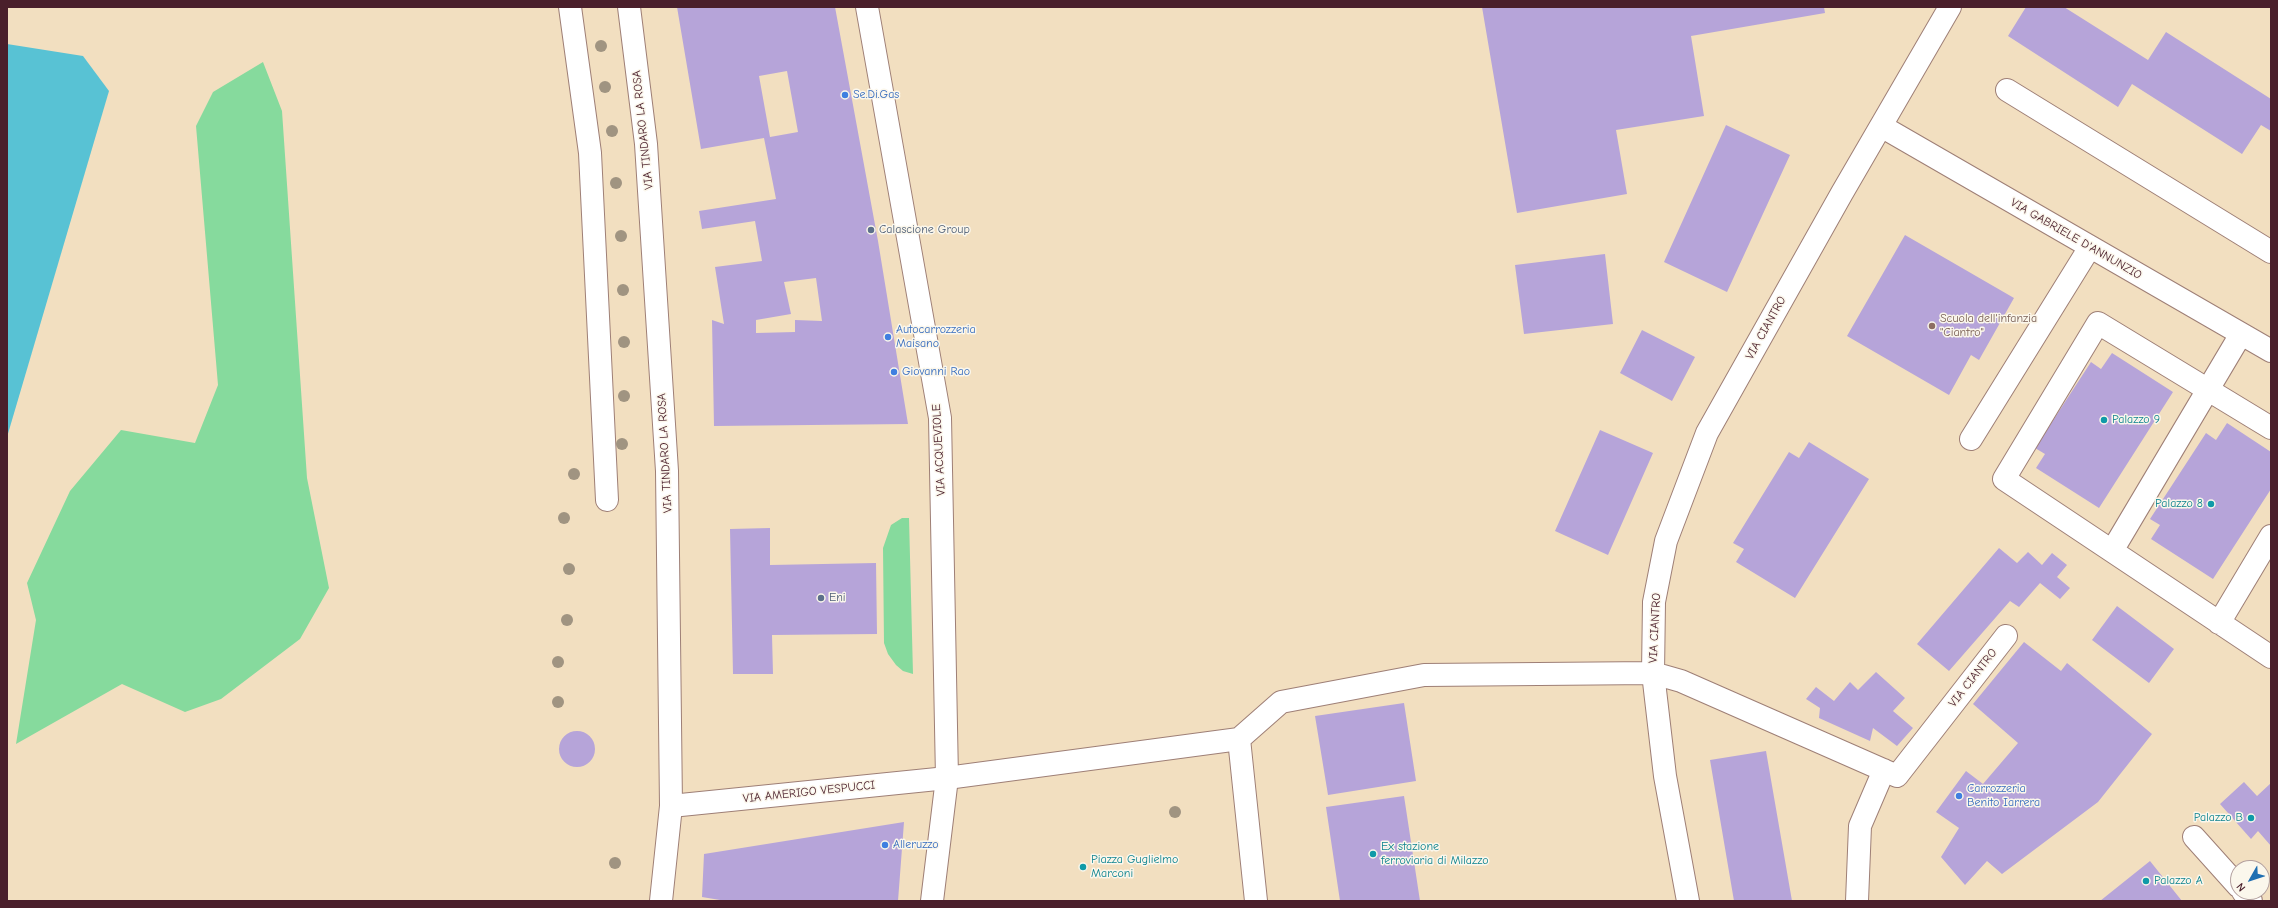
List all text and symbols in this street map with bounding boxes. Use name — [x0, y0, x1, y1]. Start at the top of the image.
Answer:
street label: VIA TINDARO LA ROSA — [630, 70, 656, 190]
place label: Se.Di.Gas — [853, 88, 899, 102]
marker: Se.Di.Gas — [840, 90, 850, 100]
street label: VIA GABRIELE D'ANNUNZIO — [2008, 195, 2144, 283]
place label: Calascione Group — [879, 223, 970, 237]
marker: Calascione Group — [866, 225, 876, 235]
street label: VIA CIANTRO — [1743, 294, 1789, 362]
place label: Scuola dell'infanzia "Ciantro" — [1940, 312, 2037, 340]
marker: Scuola dell'infanzia "Ciantro" — [1927, 321, 1937, 331]
place label: Autocarrozzeria Maisano — [896, 323, 976, 351]
marker: Autocarrozzeria Maisano — [883, 332, 893, 342]
place label: Giovanni Rao — [902, 365, 970, 379]
marker: Giovanni Rao — [889, 367, 899, 377]
street label: VIA TINDARO LA ROSA — [655, 393, 675, 513]
street label: VIA ACQUEVIOLE — [929, 404, 949, 496]
place label: Palazzo 9 — [2112, 413, 2160, 427]
marker: Palazzo 9 — [2099, 415, 2109, 425]
place label: Palazzo 8 — [2155, 497, 2203, 511]
marker: Palazzo 8 — [2206, 499, 2216, 509]
place label: Eni — [829, 591, 846, 605]
marker: Eni — [816, 593, 826, 603]
street label: VIA CIANTRO — [1646, 593, 1664, 663]
street label: VIA CIANTRO — [1946, 646, 2000, 710]
street label: VIA AMERIGO VESPUCCI — [742, 778, 876, 806]
place label: Carrozzeria Benito Iarrera — [1967, 782, 2040, 810]
marker: Carrozzeria Benito Iarrera — [1954, 791, 1964, 801]
place label: Palazzo B — [2194, 811, 2243, 825]
marker: Palazzo B — [2246, 813, 2256, 823]
place label: Alleruzzo — [893, 838, 939, 852]
marker: Alleruzzo — [880, 840, 890, 850]
place label: Ex stazione ferroviaria di Milazzo — [1381, 840, 1488, 868]
marker: Ex stazione ferroviaria di Milazzo — [1368, 849, 1378, 859]
place label: Piazza Guglielmo Marconi — [1091, 853, 1178, 881]
north arrow — [2230, 860, 2270, 900]
marker: Piazza Guglielmo Marconi — [1078, 862, 1088, 872]
place label: Palazzo A — [2154, 874, 2203, 888]
marker: Palazzo A — [2141, 876, 2151, 886]
text: N — [2234, 880, 2248, 894]

